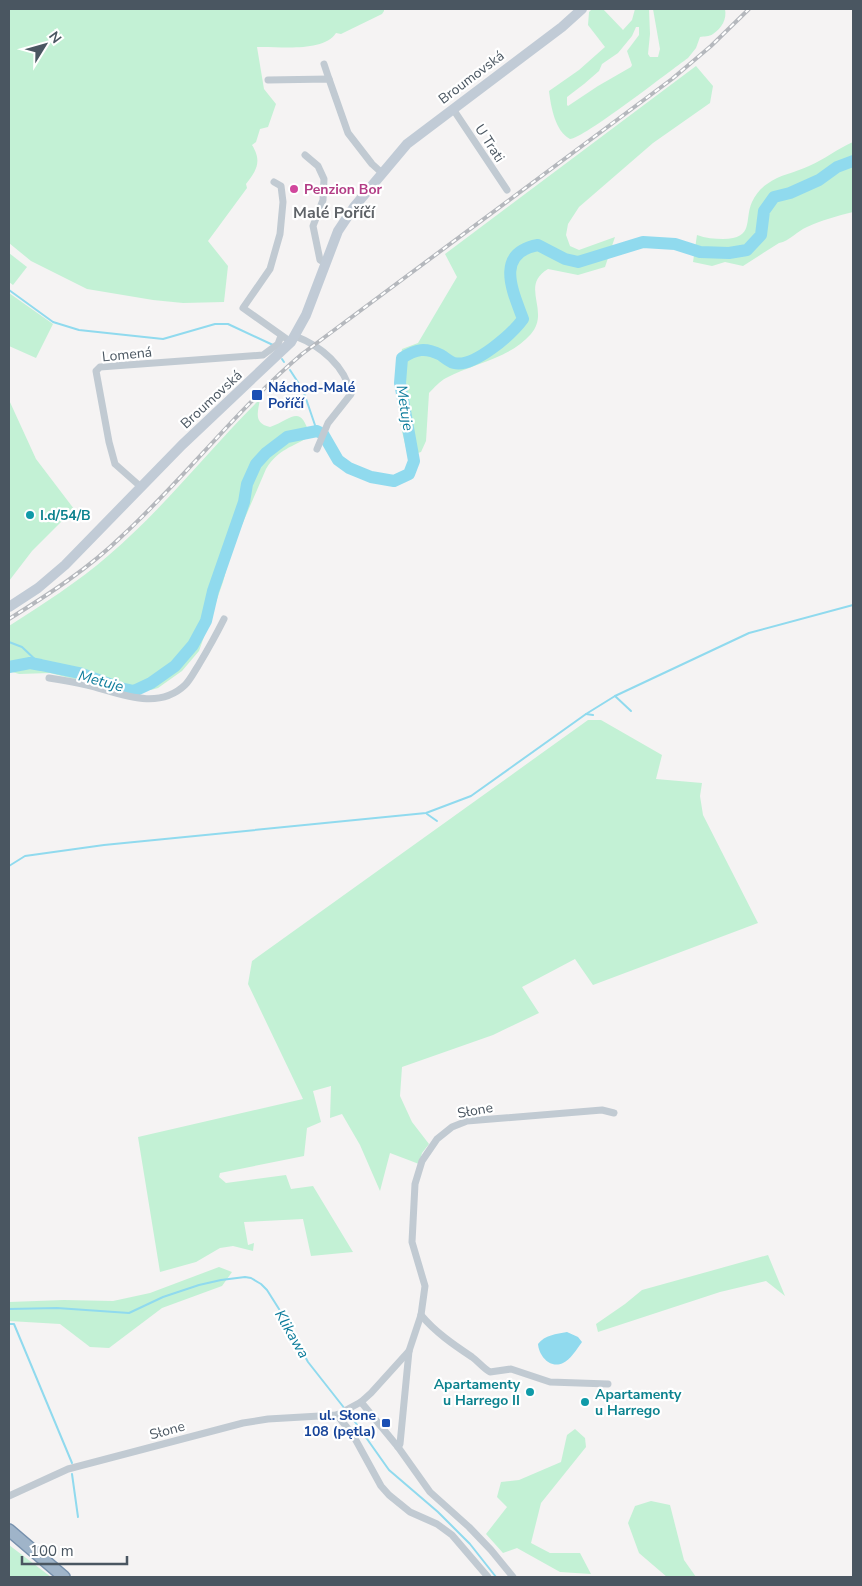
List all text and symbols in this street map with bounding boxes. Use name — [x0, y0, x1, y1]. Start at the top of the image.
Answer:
north arrow — [20, 20, 70, 70]
text: N — [44, 28, 66, 47]
street label: Broumovská — [434, 46, 508, 108]
street label: U Trati — [470, 121, 509, 166]
place label: Penzion Bor — [304, 180, 382, 199]
marker: Penzion Bor — [288, 183, 300, 195]
district label: Malé Poříčí — [293, 202, 376, 224]
street label: Lomená — [101, 342, 153, 367]
street label: Broumovská — [176, 366, 246, 433]
place label: Náchod-Malé Poříčí — [268, 378, 356, 413]
water label: Metuje — [392, 384, 418, 432]
marker: Náchod-Malé Poříčí — [250, 388, 264, 402]
place label: I.d/54/B — [40, 506, 91, 525]
marker: I.d/54/B — [24, 509, 36, 521]
water label: Metuje — [76, 665, 126, 697]
street label: Słone — [456, 1098, 494, 1123]
water label: Klikawa — [270, 1306, 314, 1362]
place label: Apartamenty u Harrego II — [434, 1375, 521, 1410]
place label: Apartamenty u Harrego — [595, 1385, 682, 1420]
marker: Apartamenty u Harrego II — [524, 1386, 536, 1398]
marker: Apartamenty u Harrego — [579, 1396, 591, 1408]
place label: ul. Słone 108 (pętla) — [304, 1406, 376, 1441]
street label: Słone — [147, 1417, 187, 1444]
marker: ul. Słone 108 (pętla) — [380, 1417, 392, 1429]
scale bar — [22, 1534, 128, 1566]
text: 100 m — [30, 1541, 74, 1561]

